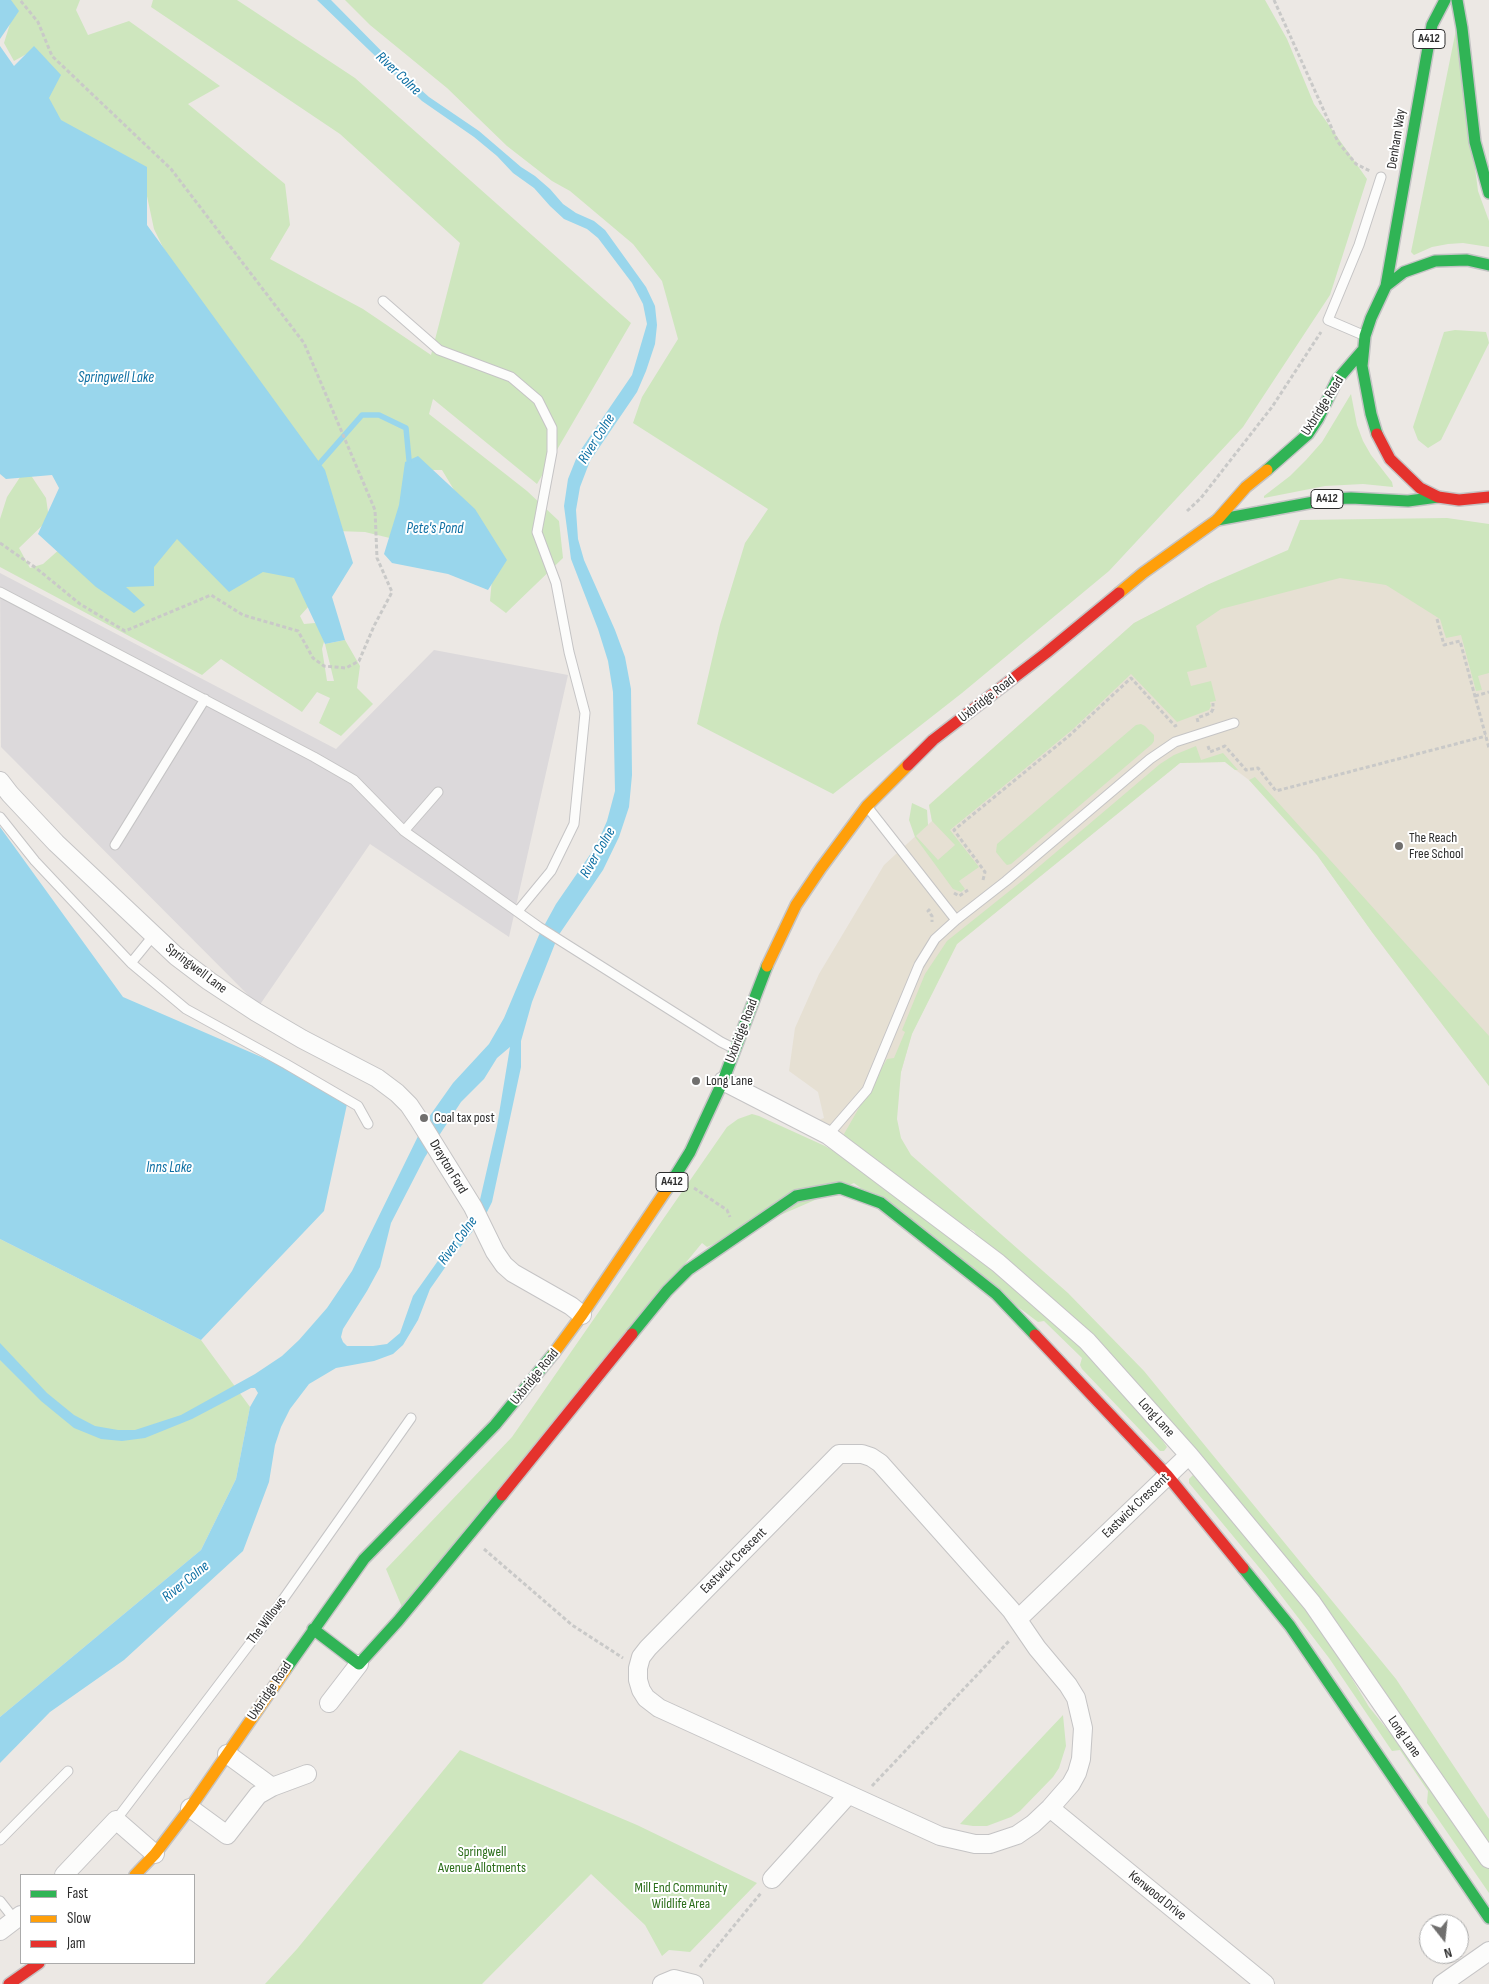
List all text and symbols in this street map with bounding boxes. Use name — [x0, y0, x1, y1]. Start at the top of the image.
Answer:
road number: A412 — [1413, 30, 1445, 48]
water label: River Colne — [372, 49, 424, 99]
street label: Denham Way — [1384, 108, 1410, 170]
water label: Springwell Lake — [78, 369, 154, 387]
street label: Uxbridge Road — [1298, 373, 1348, 439]
water label: River Colne — [575, 411, 619, 467]
road number: A412 — [1311, 489, 1343, 508]
water label: Pete's Pond — [407, 520, 463, 538]
street label: Uxbridge Road — [955, 672, 1019, 726]
water label: River Colne — [576, 825, 620, 881]
place label: The Reach Free School — [1409, 830, 1463, 862]
marker: The Reach Free School — [1393, 840, 1405, 852]
street label: Springwell Lane — [162, 940, 230, 998]
street label: Uxbridge Road — [722, 997, 762, 1065]
place label: Long Lane — [706, 1073, 753, 1089]
marker: Long Lane — [690, 1075, 702, 1087]
place label: Coal tax post — [434, 1110, 495, 1126]
marker: Coal tax post — [418, 1112, 430, 1124]
street label: Drayton Ford — [425, 1137, 471, 1197]
water label: Inns Lake — [146, 1159, 192, 1177]
road number: A412 — [656, 1172, 688, 1192]
water label: River Colne — [434, 1213, 482, 1269]
street label: Uxbridge Road — [507, 1346, 563, 1408]
street label: Long Lane — [1134, 1395, 1178, 1441]
street label: Eastwick Crescent — [1099, 1470, 1173, 1542]
street label: Eastwick Crescent — [697, 1524, 771, 1598]
water label: River Colne — [159, 1558, 213, 1606]
street label: The Willows — [244, 1594, 290, 1648]
street label: Uxbridge Road — [244, 1658, 296, 1724]
street label: Long Lane — [1384, 1713, 1424, 1761]
park label: Springwell Avenue Allotments — [438, 1844, 526, 1876]
street label: Kenwood Drive — [1125, 1868, 1189, 1924]
legend — [20, 1874, 195, 1964]
park label: Mill End Community Wildlife Area — [635, 1880, 727, 1912]
text: Fast — [67, 1884, 88, 1903]
text: Slow — [67, 1909, 91, 1928]
north arrow — [1419, 1914, 1469, 1964]
text: Jam — [67, 1934, 85, 1953]
text: N — [1442, 1944, 1454, 1962]

